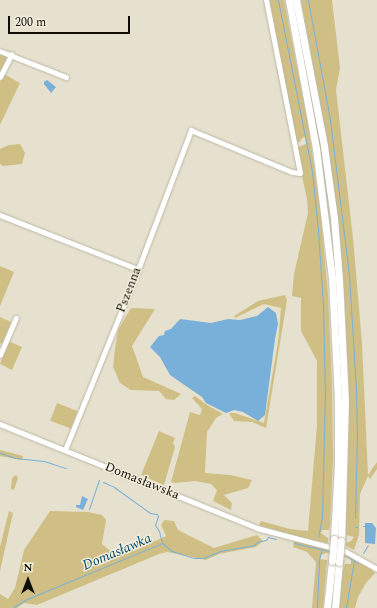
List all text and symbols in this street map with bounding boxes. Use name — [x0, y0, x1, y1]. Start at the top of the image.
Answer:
scale bar — [10, 8, 132, 34]
text: 200 m — [15, 13, 46, 32]
street label: Pszenna — [113, 265, 145, 315]
street label: Domasławska — [102, 459, 182, 503]
water label: Domasławka — [80, 530, 154, 574]
text: N — [24, 559, 32, 576]
north arrow — [8, 560, 48, 600]

